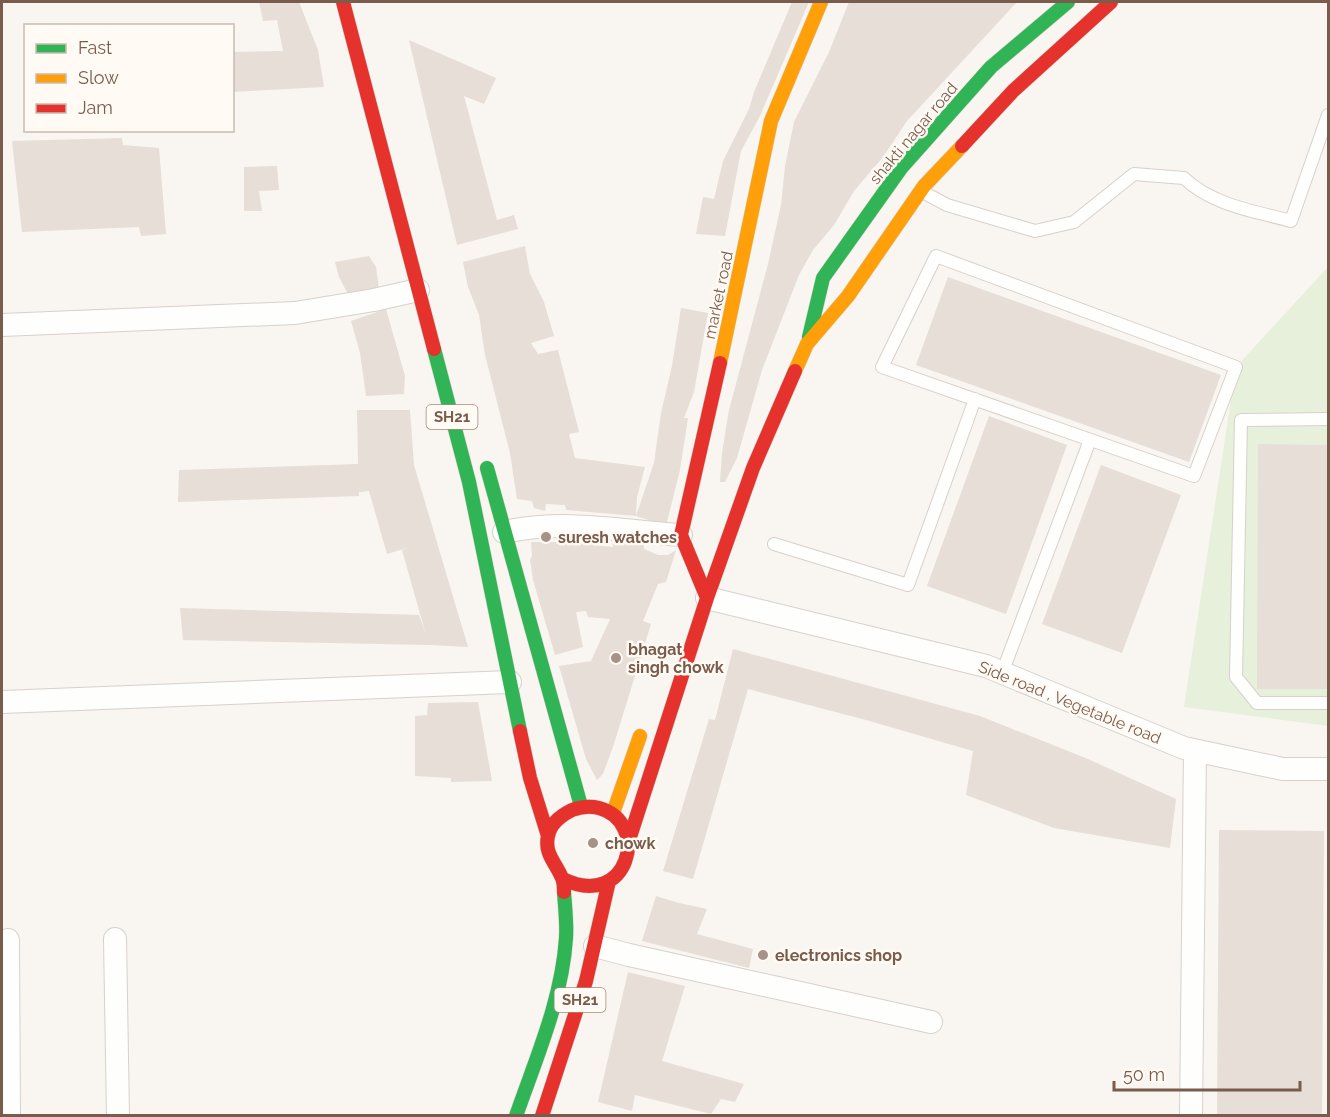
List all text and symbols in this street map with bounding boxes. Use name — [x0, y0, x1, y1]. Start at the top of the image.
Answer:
legend — [24, 24, 234, 132]
text: Fast — [78, 37, 112, 58]
text: Slow — [78, 67, 119, 88]
street label: shakti nagar road — [865, 79, 961, 188]
text: Jam — [78, 97, 113, 118]
street label: market road — [700, 249, 737, 341]
road number: SH21 — [426, 405, 478, 429]
place label: suresh watches — [558, 528, 677, 547]
marker: suresh watches — [539, 530, 553, 544]
place label: bhagat singh chowk — [628, 640, 724, 677]
marker: bhagat singh chowk — [609, 651, 623, 665]
street label: Side road , Vegetable road — [976, 657, 1164, 748]
place label: chowk — [605, 834, 656, 853]
marker: chowk — [586, 836, 600, 850]
place label: electronics shop — [775, 946, 902, 965]
marker: electronics shop — [756, 948, 770, 962]
road number: SH21 — [554, 988, 606, 1012]
scale bar — [1114, 1054, 1300, 1092]
text: 50 m — [1123, 1064, 1165, 1085]

